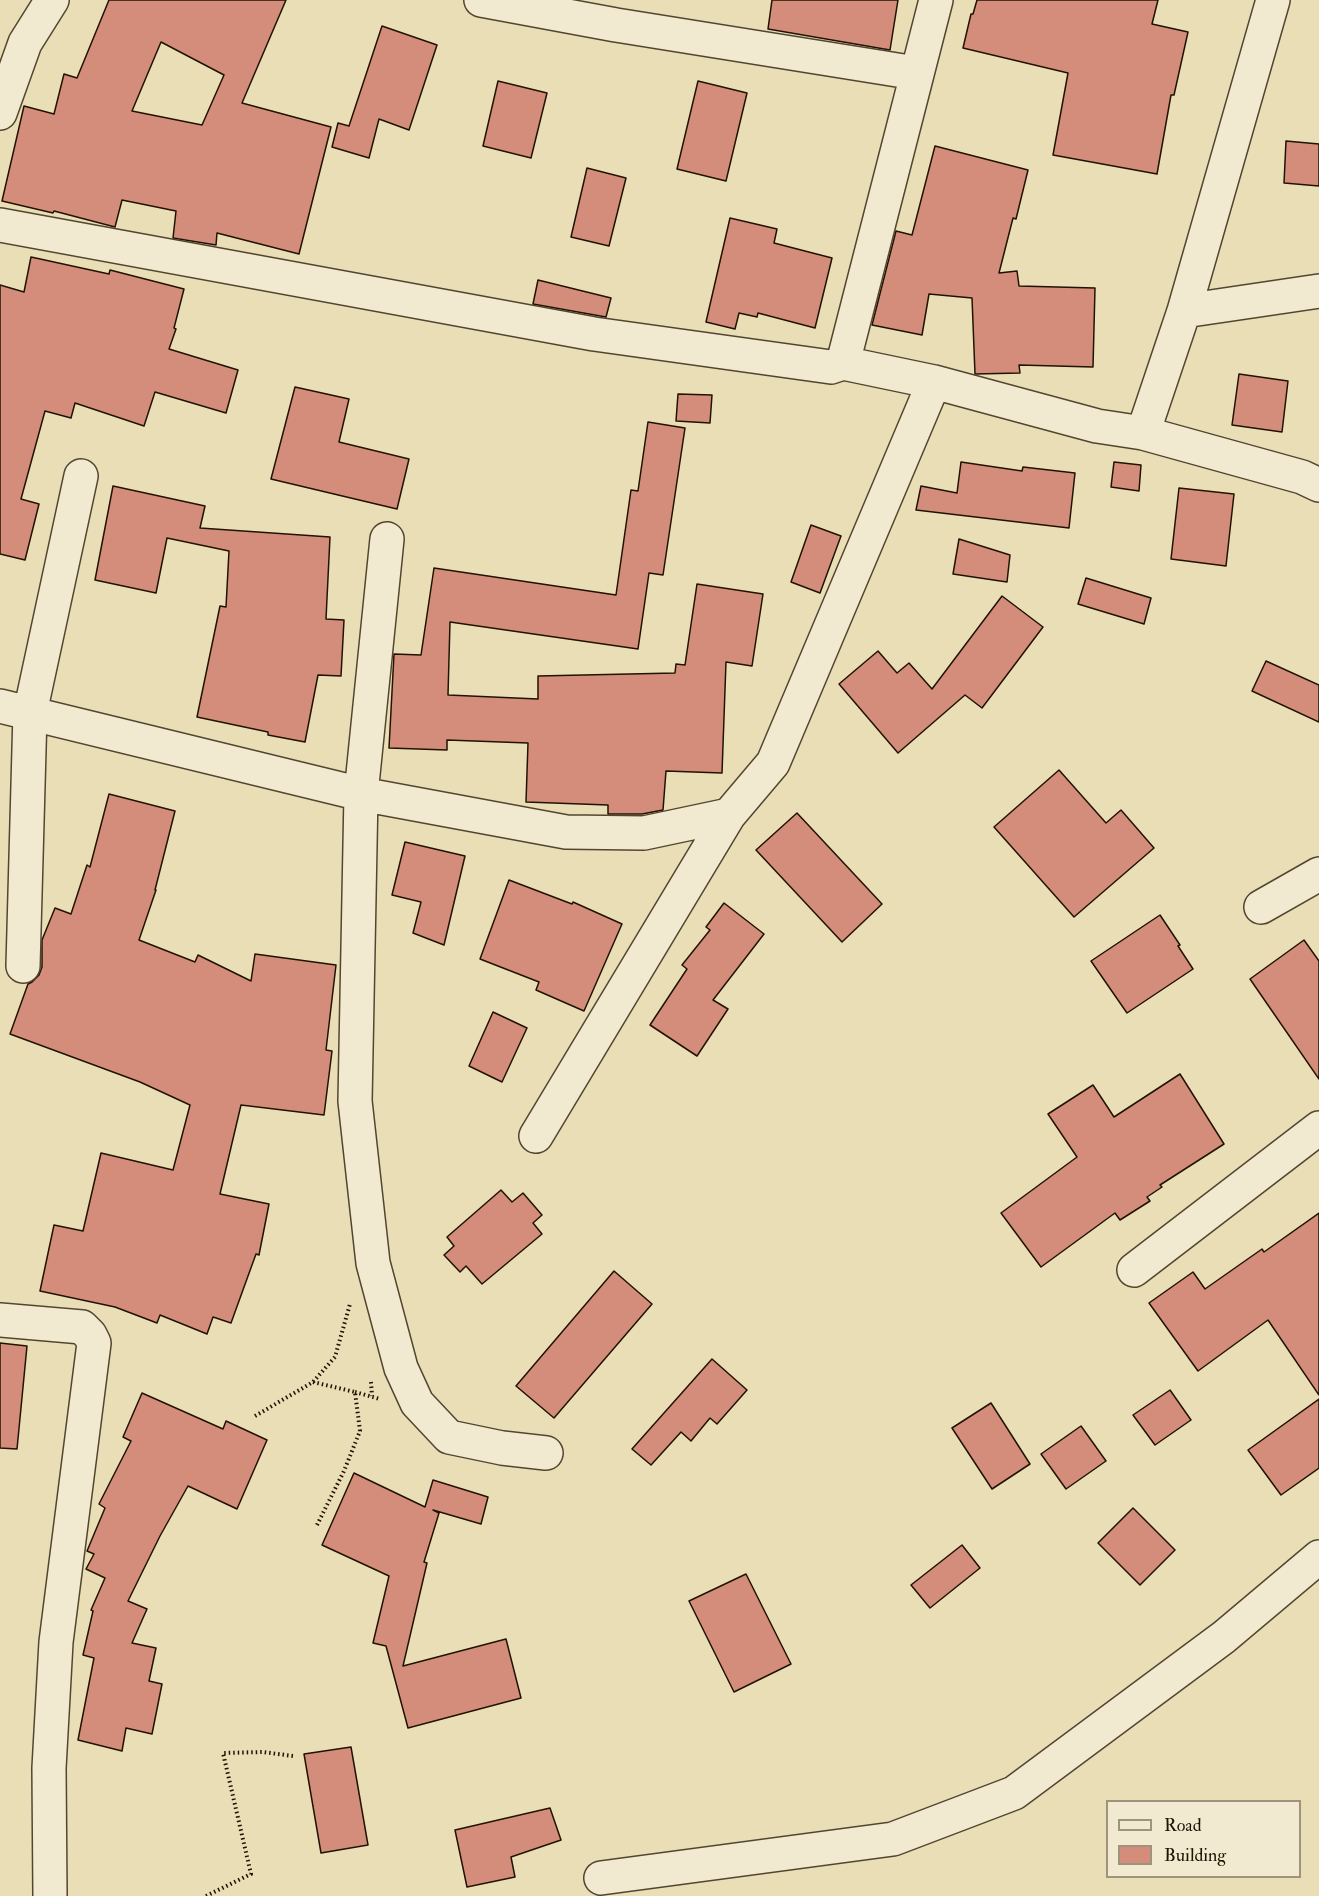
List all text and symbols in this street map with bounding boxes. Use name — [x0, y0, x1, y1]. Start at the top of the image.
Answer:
legend — [1106, 1800, 1301, 1878]
text: Road — [1164, 1814, 1202, 1837]
text: Building — [1164, 1844, 1226, 1867]

